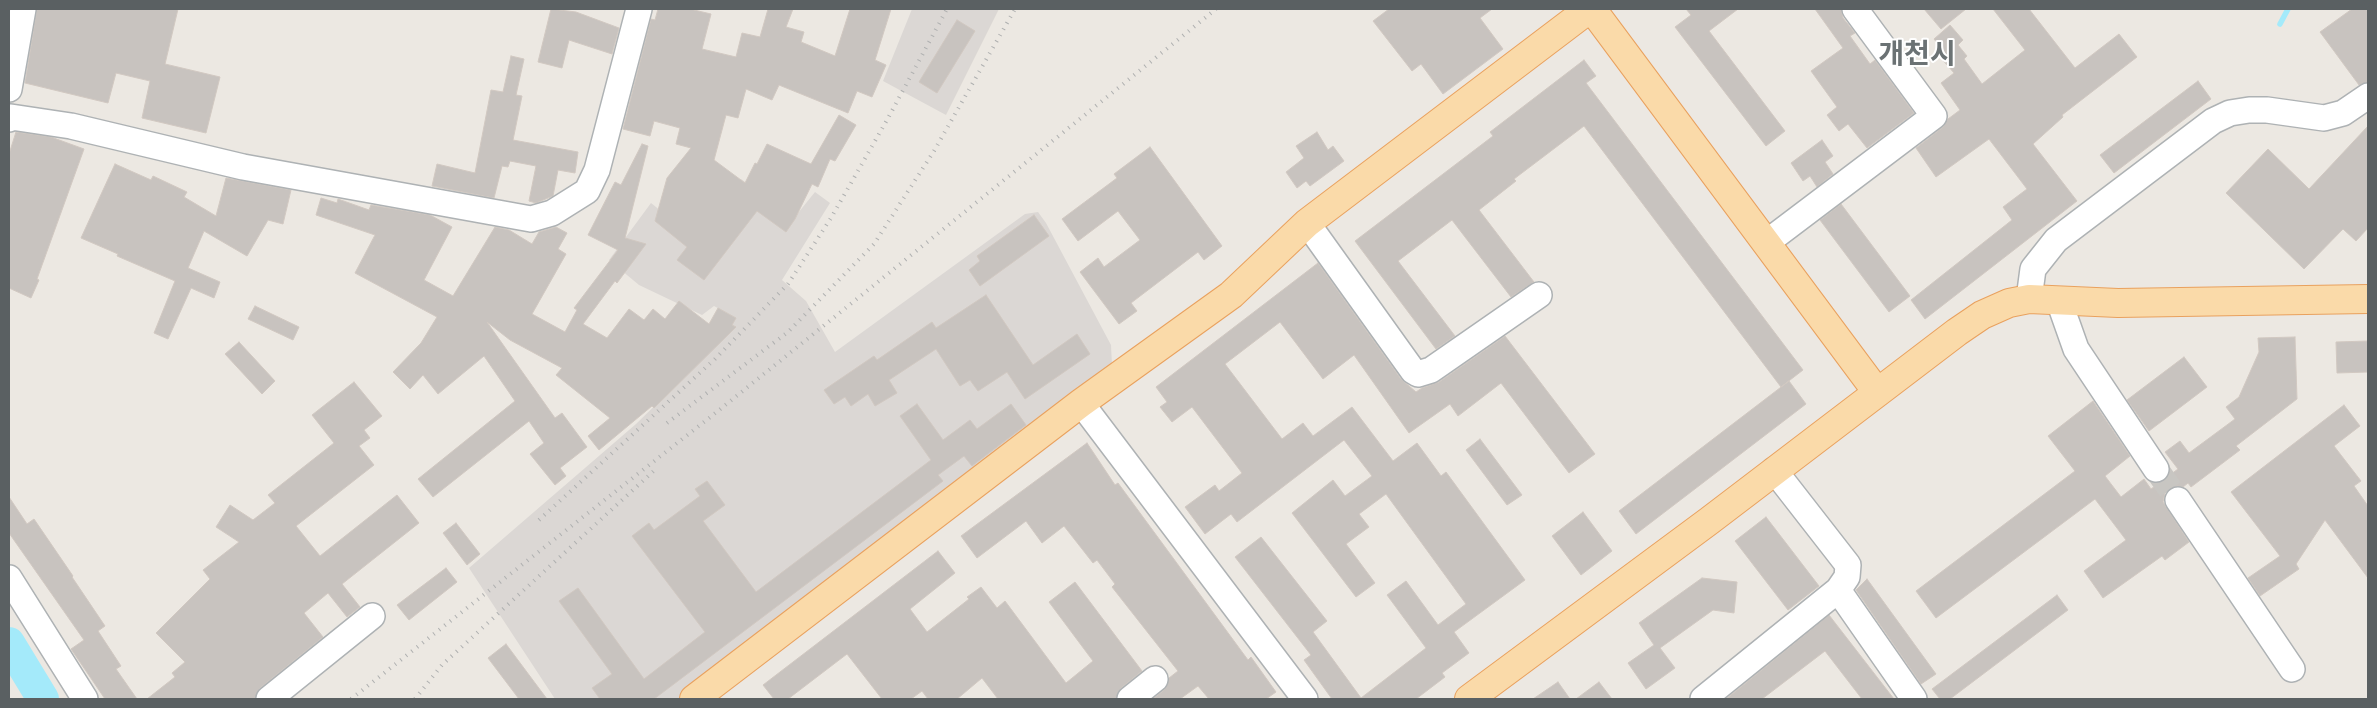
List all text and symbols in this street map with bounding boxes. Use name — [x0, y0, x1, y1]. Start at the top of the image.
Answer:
district label: 개천시 — [1878, 38, 1956, 72]

